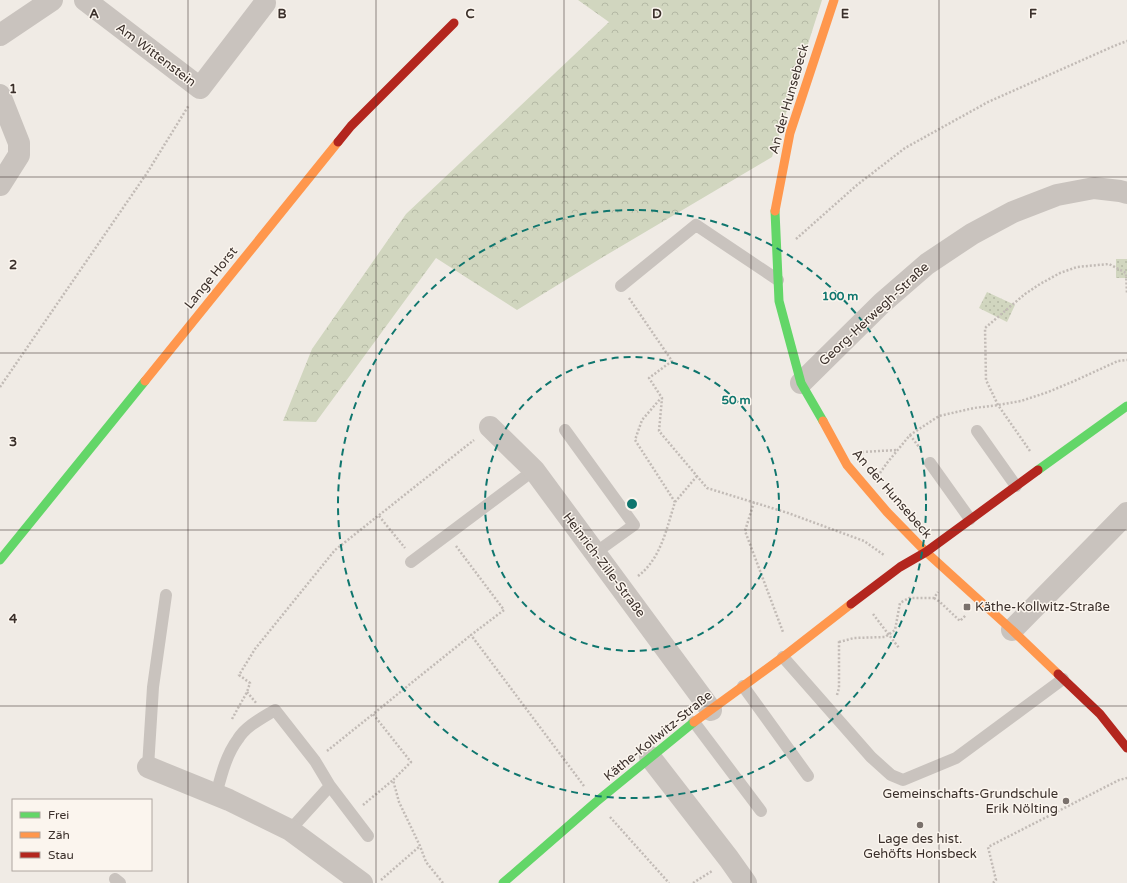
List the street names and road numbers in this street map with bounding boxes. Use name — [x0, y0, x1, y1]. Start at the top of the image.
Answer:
street label: Am Wittenstein — [113, 20, 199, 90]
street label: An der Hunsebeck — [766, 42, 812, 156]
street label: Lange Horst — [181, 244, 241, 312]
street label: Georg-Herwegh-Straße — [816, 259, 932, 369]
street label: An der Hunsebeck — [849, 446, 935, 542]
street label: Heinrich-Zille-Straße — [559, 509, 649, 621]
street label: Käthe-Kollwitz-Straße — [601, 687, 715, 785]

